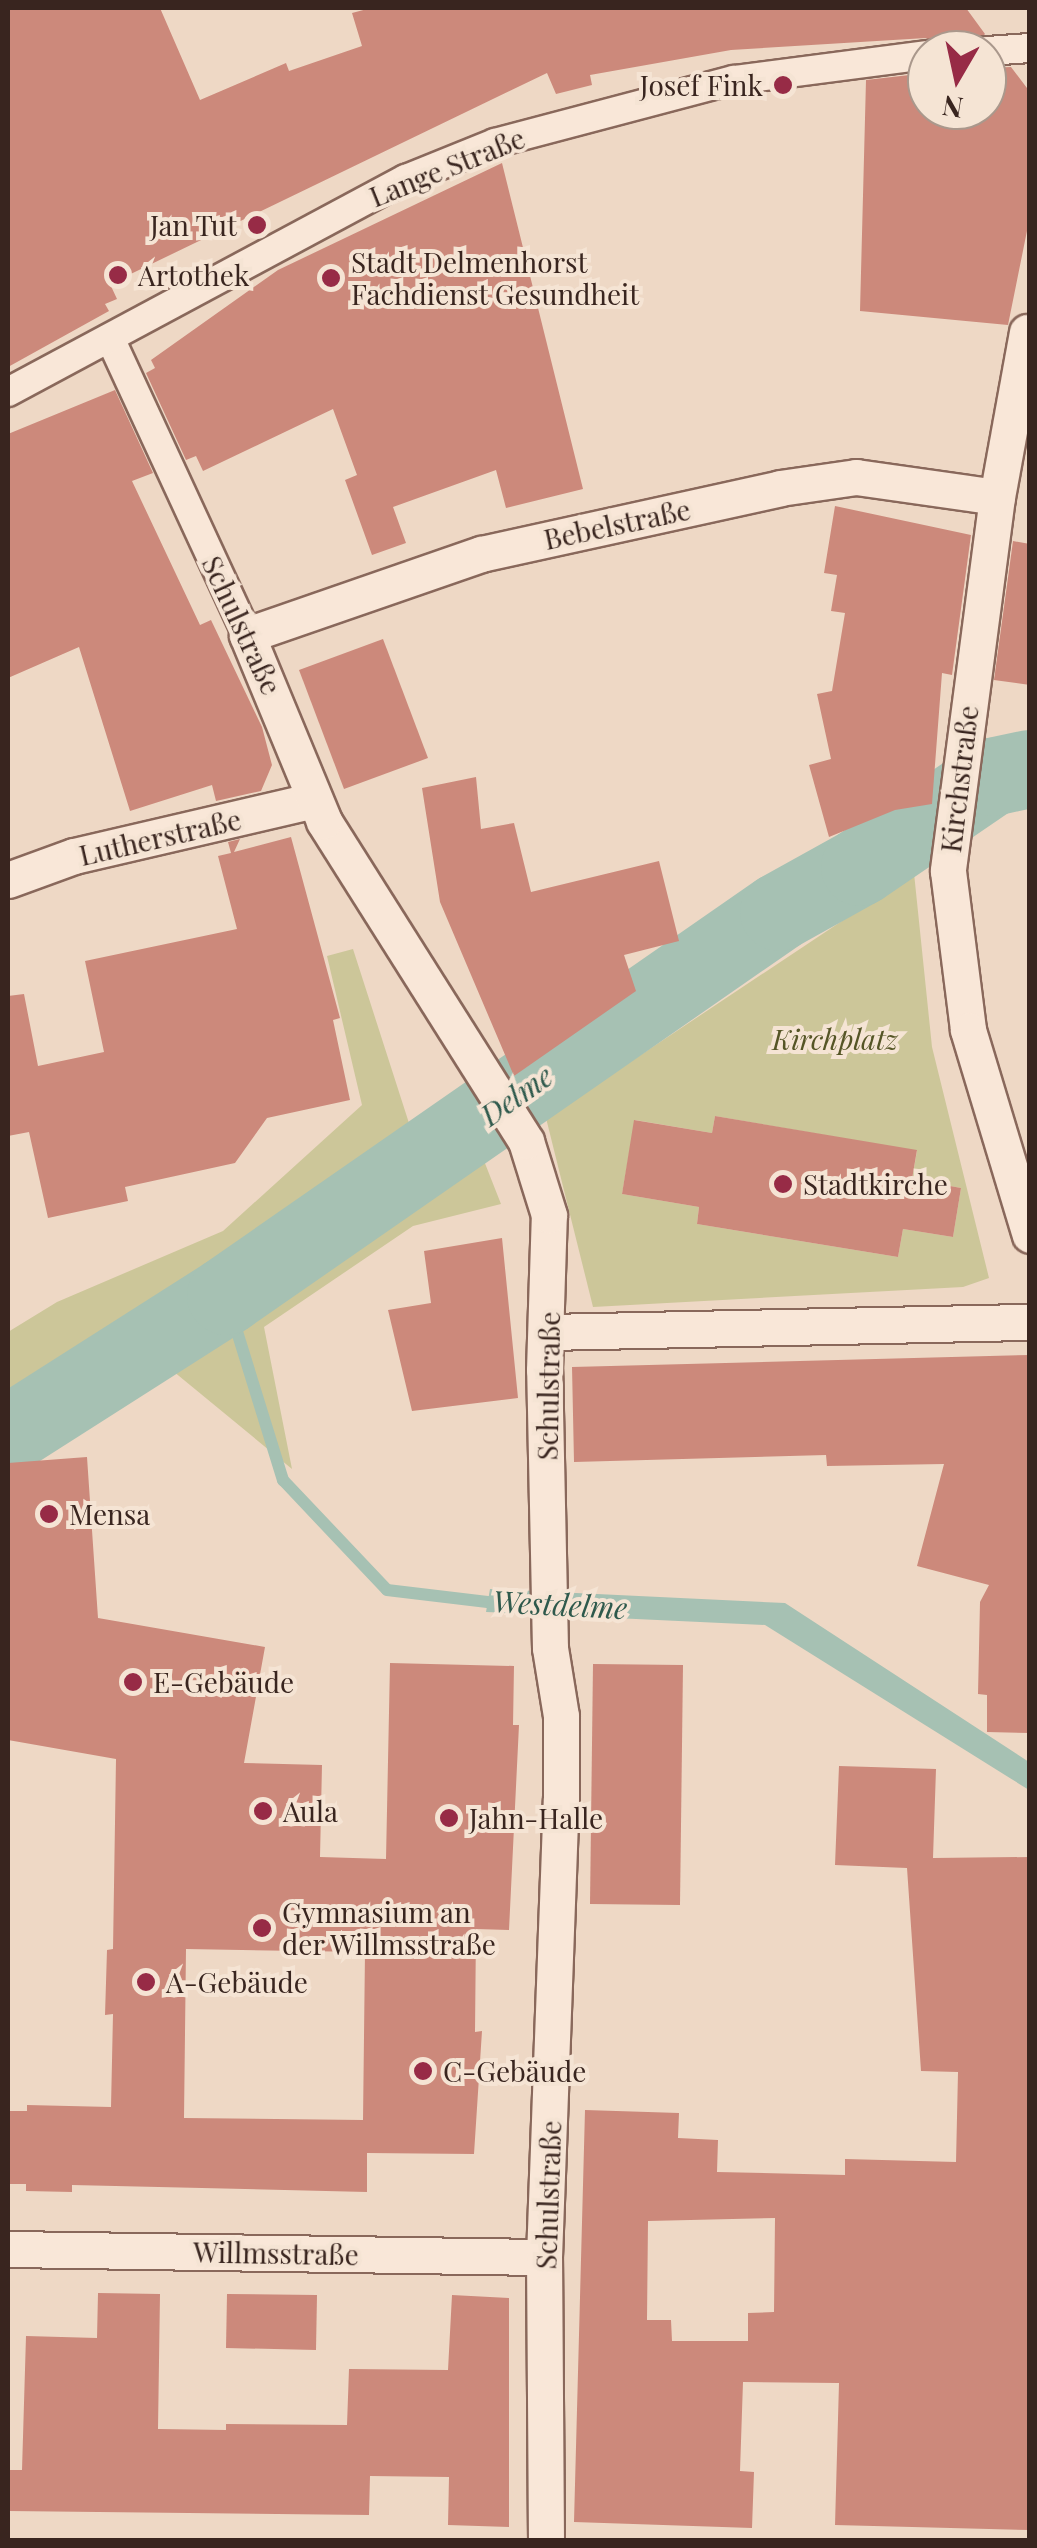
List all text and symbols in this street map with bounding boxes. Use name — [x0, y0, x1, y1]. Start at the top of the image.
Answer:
north arrow — [907, 30, 1007, 130]
place label: Josef Fink — [640, 68, 763, 102]
marker: Josef Fink — [772, 74, 794, 96]
text: N — [940, 88, 965, 128]
street label: Lange Straße — [364, 121, 530, 213]
place label: Jan Tut — [149, 208, 237, 242]
marker: Jan Tut — [246, 214, 268, 236]
place label: Stadt Delmenhorst Fachdienst Gesundheit — [351, 245, 640, 311]
place label: Artothek — [138, 258, 249, 292]
marker: Artothek — [107, 264, 129, 286]
marker: Stadt Delmenhorst Fachdienst Gesundheit — [320, 267, 342, 289]
street label: Bebelstraße — [541, 492, 693, 556]
street label: Schulstraße — [195, 550, 289, 700]
street label: Kirchstraße — [933, 704, 985, 854]
street label: Lutherstraße — [76, 802, 244, 872]
park label: Kirchplatz — [772, 1022, 898, 1056]
water label: Delme — [473, 1057, 559, 1133]
place label: Stadtkirche — [803, 1167, 948, 1201]
marker: Stadtkirche — [772, 1173, 794, 1195]
street label: Schulstraße — [530, 1311, 566, 1461]
place label: Mensa — [69, 1497, 150, 1531]
marker: Mensa — [38, 1503, 60, 1525]
water label: Westdelme — [492, 1583, 628, 1625]
place label: E-Gebäude — [153, 1665, 294, 1699]
marker: E-Gebäude — [122, 1671, 144, 1693]
place label: Aula — [283, 1794, 338, 1828]
marker: Aula — [252, 1800, 274, 1822]
place label: Jahn-Halle — [469, 1801, 603, 1835]
marker: Jahn-Halle — [438, 1807, 460, 1829]
place label: Gymnasium an der Willmsstraße — [282, 1895, 497, 1961]
marker: Gymnasium an der Willmsstraße — [251, 1917, 273, 1939]
place label: A-Gebäude — [166, 1965, 308, 1999]
marker: A-Gebäude — [135, 1971, 157, 1993]
place label: C-Gebäude — [443, 2054, 586, 2088]
marker: C-Gebäude — [412, 2060, 434, 2082]
street label: Schulstraße — [529, 2120, 567, 2270]
street label: Willmsstraße — [193, 2235, 359, 2271]

